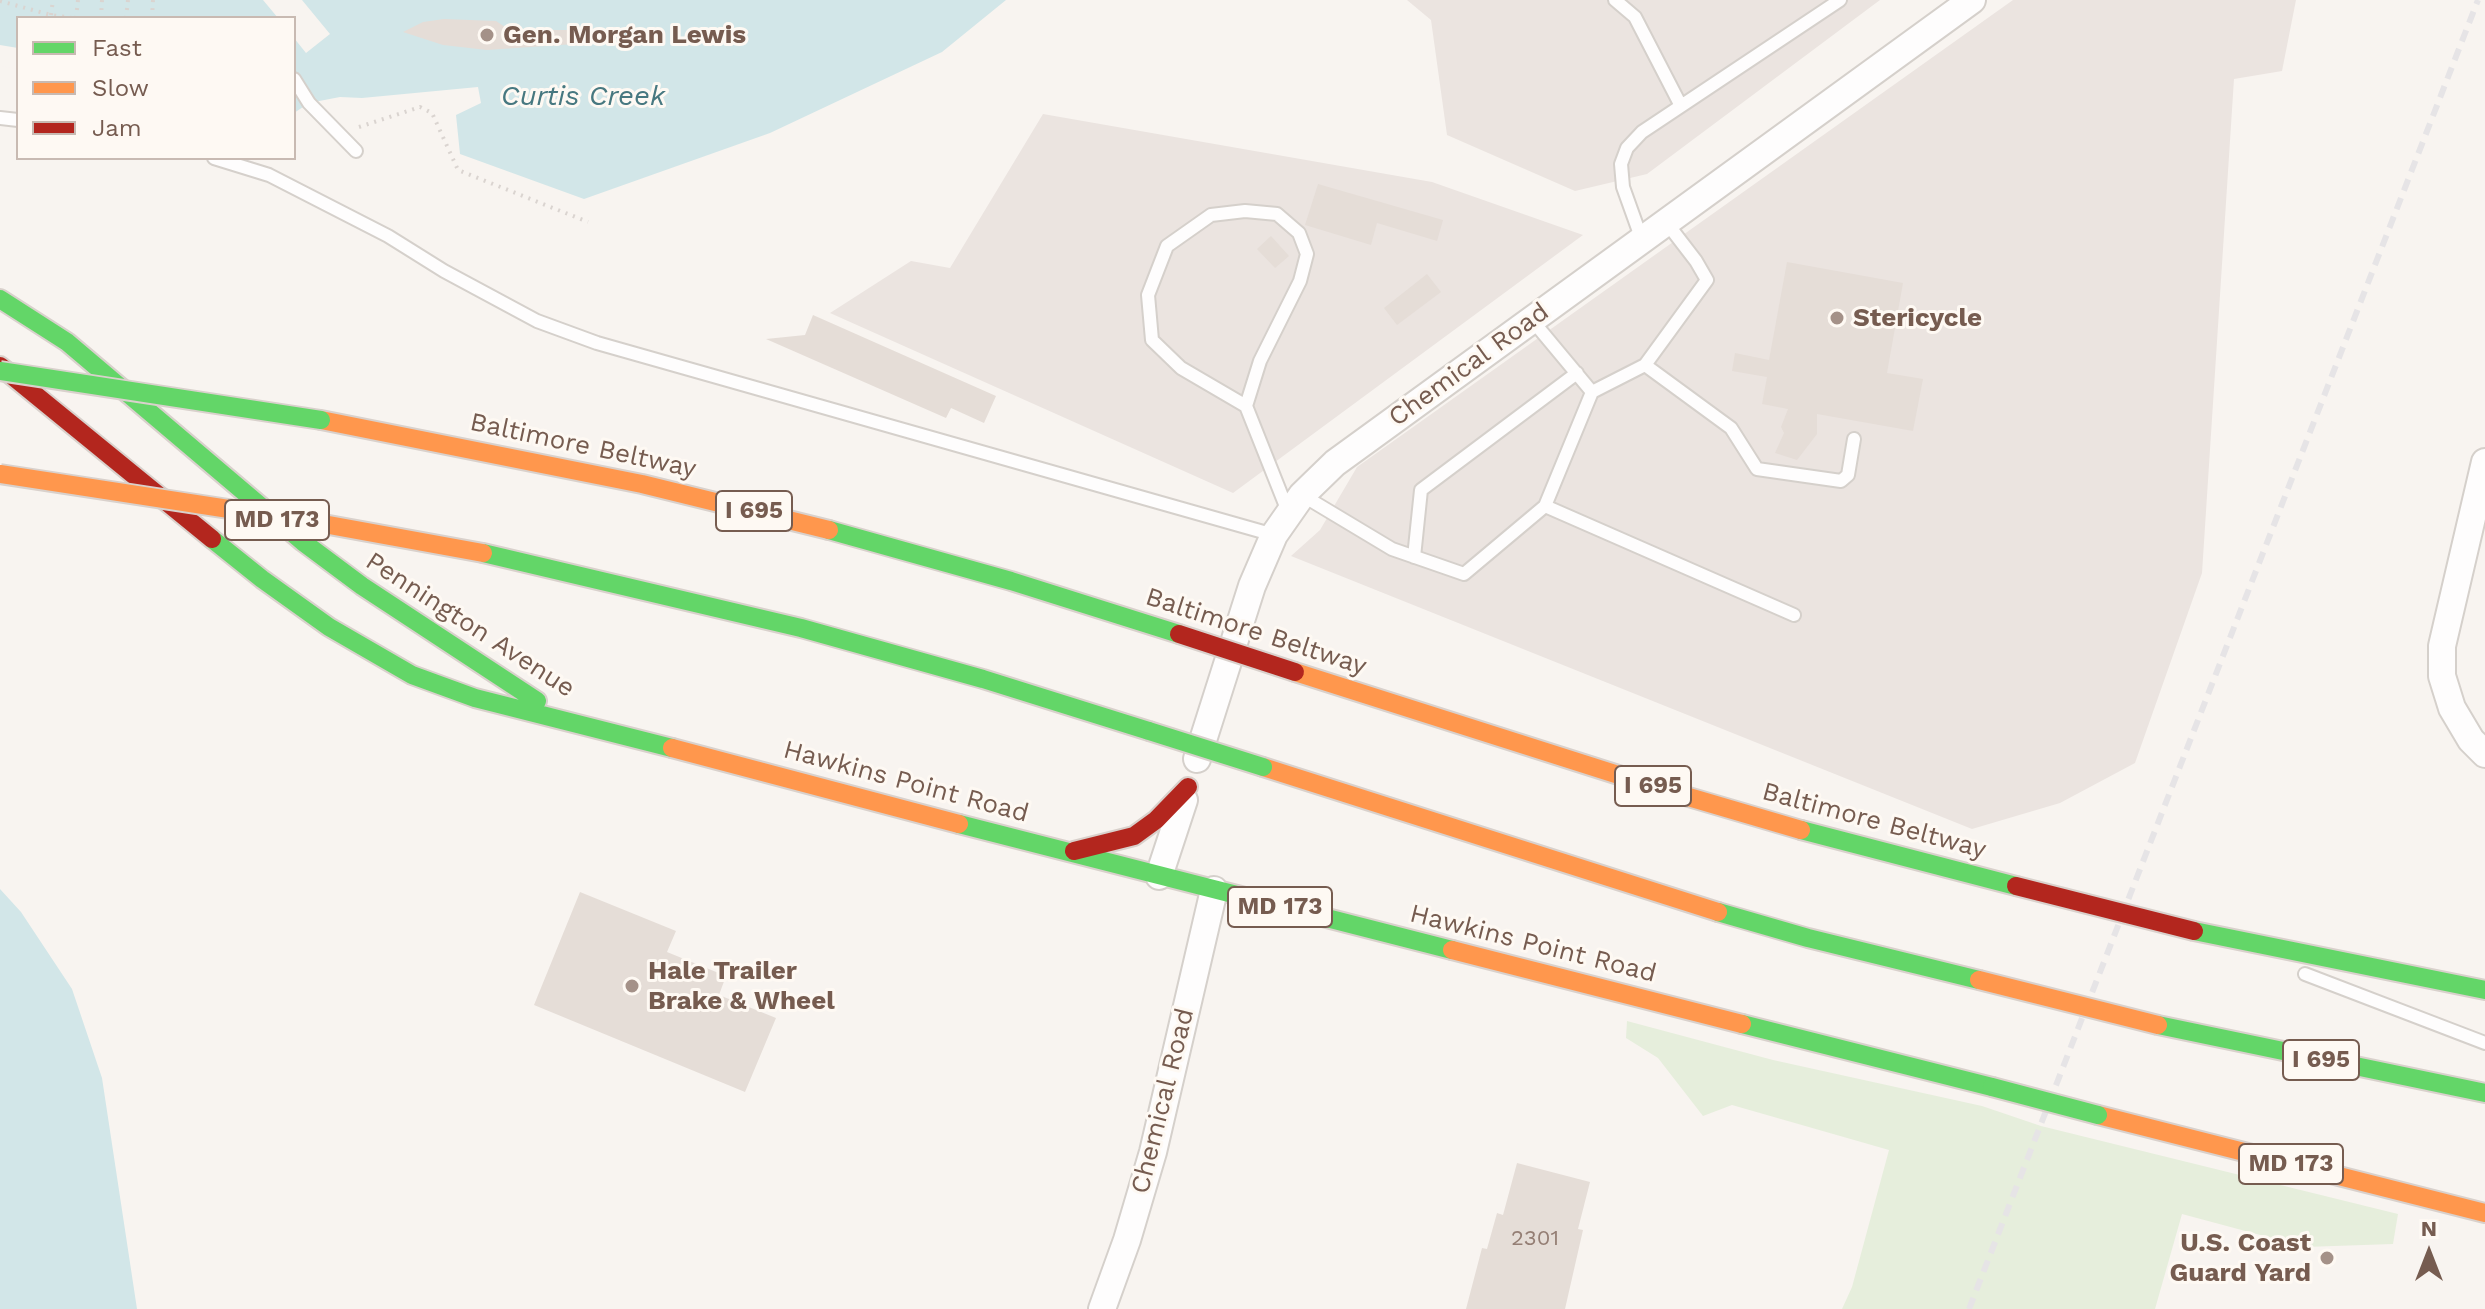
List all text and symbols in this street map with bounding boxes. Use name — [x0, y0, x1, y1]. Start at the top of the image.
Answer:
legend — [16, 16, 296, 160]
place label: Gen. Morgan Lewis — [503, 19, 746, 51]
marker: Gen. Morgan Lewis — [478, 26, 496, 44]
text: Fast — [92, 34, 142, 62]
text: Slow — [92, 74, 149, 102]
water label: Curtis Creek — [501, 80, 665, 114]
text: Jam — [92, 114, 142, 142]
street label: Chemical Road — [1383, 296, 1555, 434]
place label: Stericycle — [1853, 302, 1982, 334]
marker: Stericycle — [1828, 309, 1846, 327]
street label: Baltimore Beltway — [467, 407, 699, 485]
road number: I 695 — [716, 491, 792, 531]
road number: MD 173 — [225, 500, 329, 540]
street label: Pennington Avenue — [360, 546, 580, 704]
street label: Baltimore Beltway — [1142, 582, 1370, 682]
street label: Hawkins Point Road — [780, 734, 1032, 830]
road number: I 695 — [1615, 766, 1691, 806]
street label: Baltimore Beltway — [1759, 776, 1989, 866]
road number: MD 173 — [1228, 887, 1332, 927]
street label: Hawkins Point Road — [1407, 898, 1659, 990]
place label: Hale Trailer Brake & Wheel — [648, 955, 835, 1016]
marker: Hale Trailer Brake & Wheel — [623, 977, 641, 995]
street label: Chemical Road — [1125, 1005, 1201, 1197]
road number: I 695 — [2283, 1040, 2359, 1080]
road number: MD 173 — [2239, 1144, 2343, 1184]
north arrow — [2389, 1213, 2469, 1293]
text: N — [2421, 1216, 2437, 1241]
house number: 2301 — [1511, 1226, 1559, 1252]
place label: U.S. Coast Guard Yard — [2170, 1227, 2311, 1288]
marker: U.S. Coast Guard Yard — [2318, 1249, 2336, 1267]

